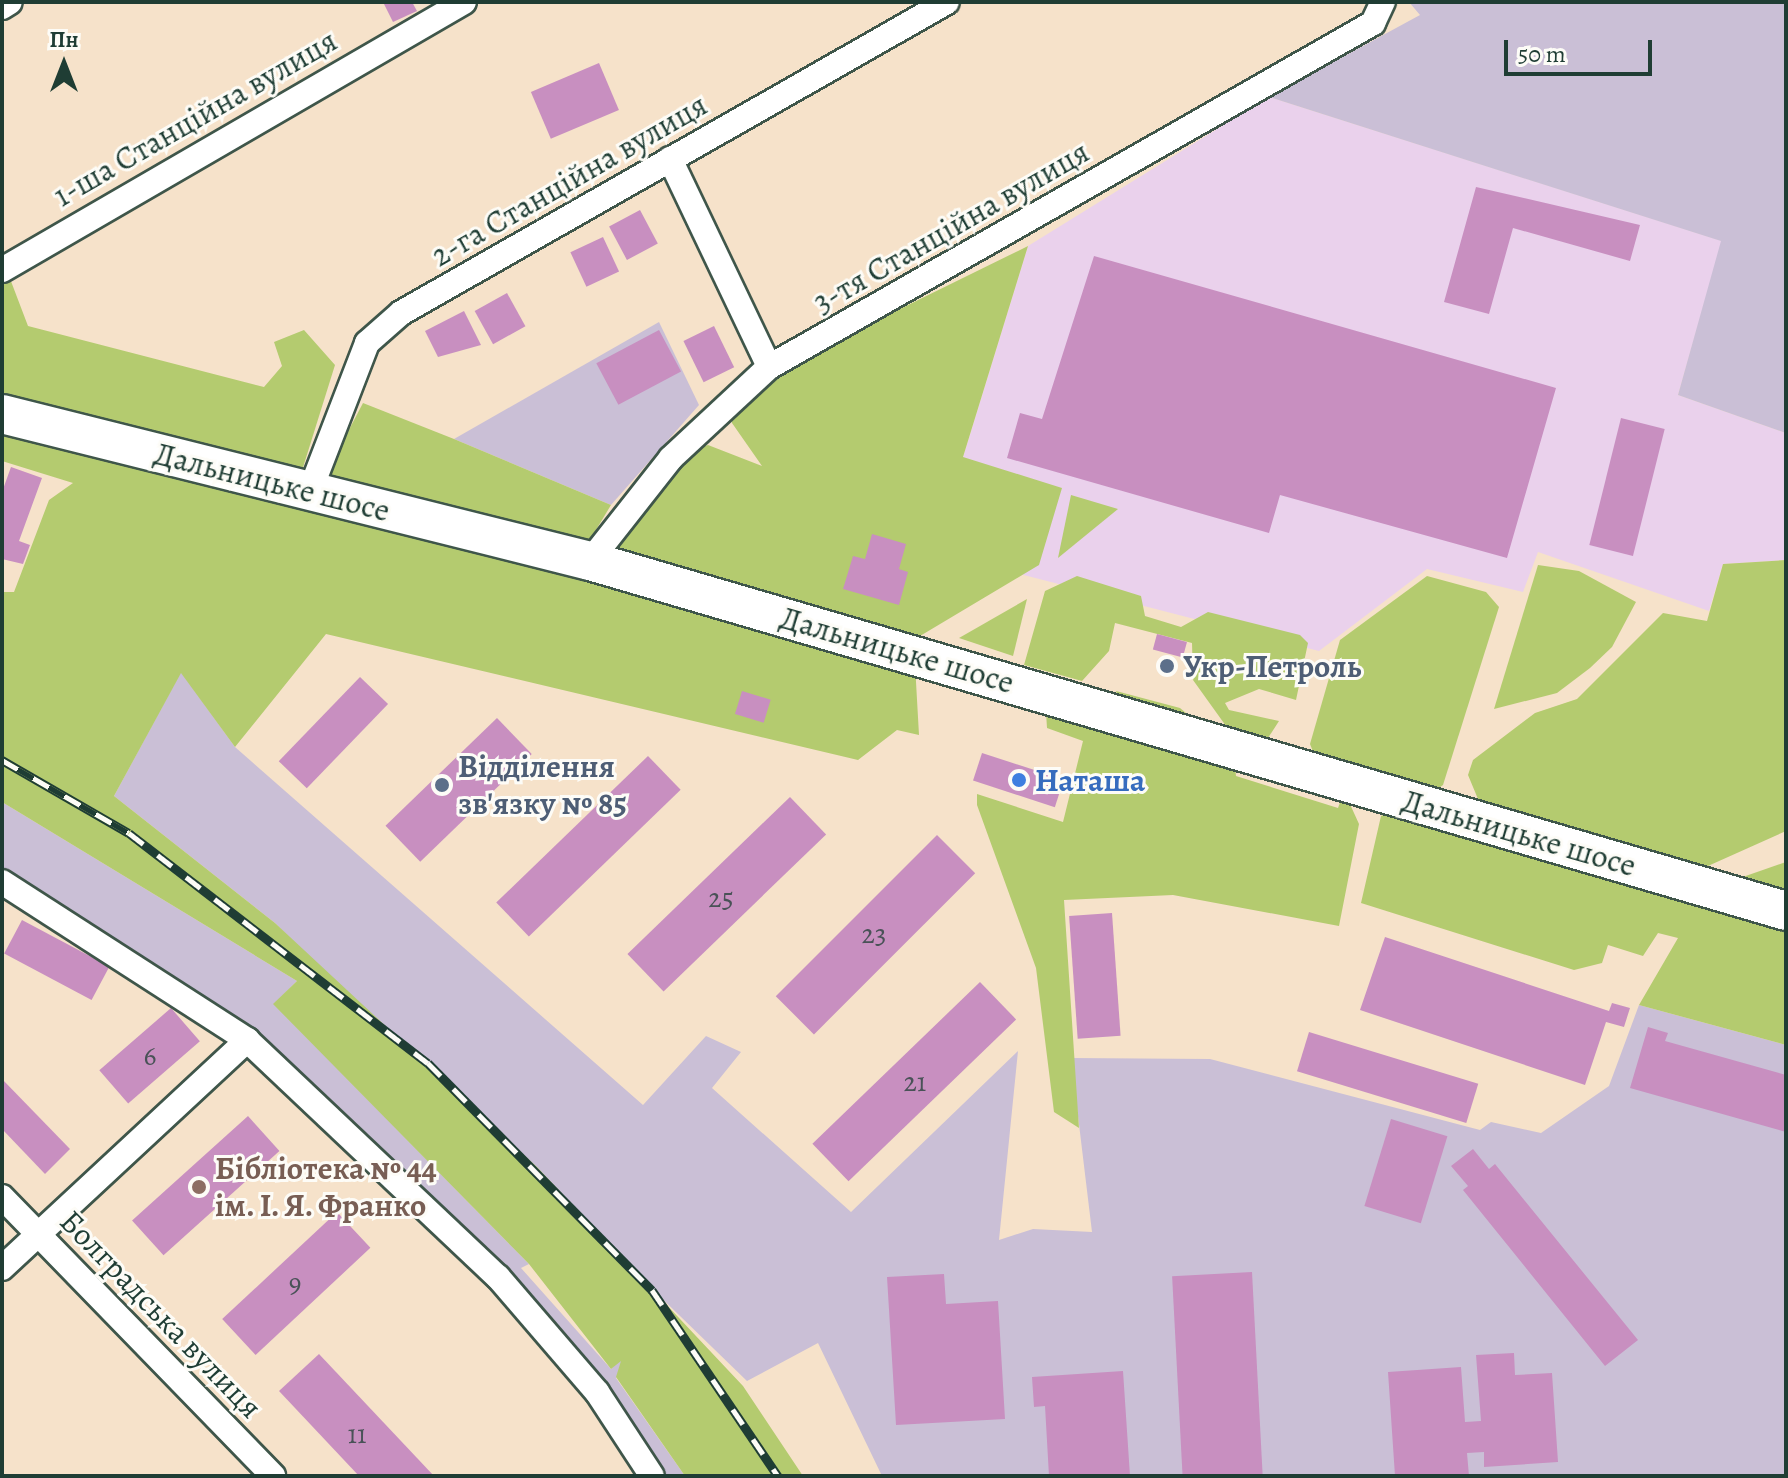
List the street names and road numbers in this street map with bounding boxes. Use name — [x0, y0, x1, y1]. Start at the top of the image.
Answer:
street label: 1-ша Станційна вулиця — [46, 21, 344, 215]
street label: 2-га Станційна вулиця — [424, 85, 714, 275]
street label: 3-тя Станційна вулиця — [806, 132, 1096, 322]
street label: Дальницьке шосе — [150, 434, 394, 530]
street label: Дальницьке шосе — [776, 598, 1018, 702]
street label: Дальницьке шосе — [1398, 781, 1640, 885]
street label: Болградська вулиця — [52, 1202, 270, 1426]

